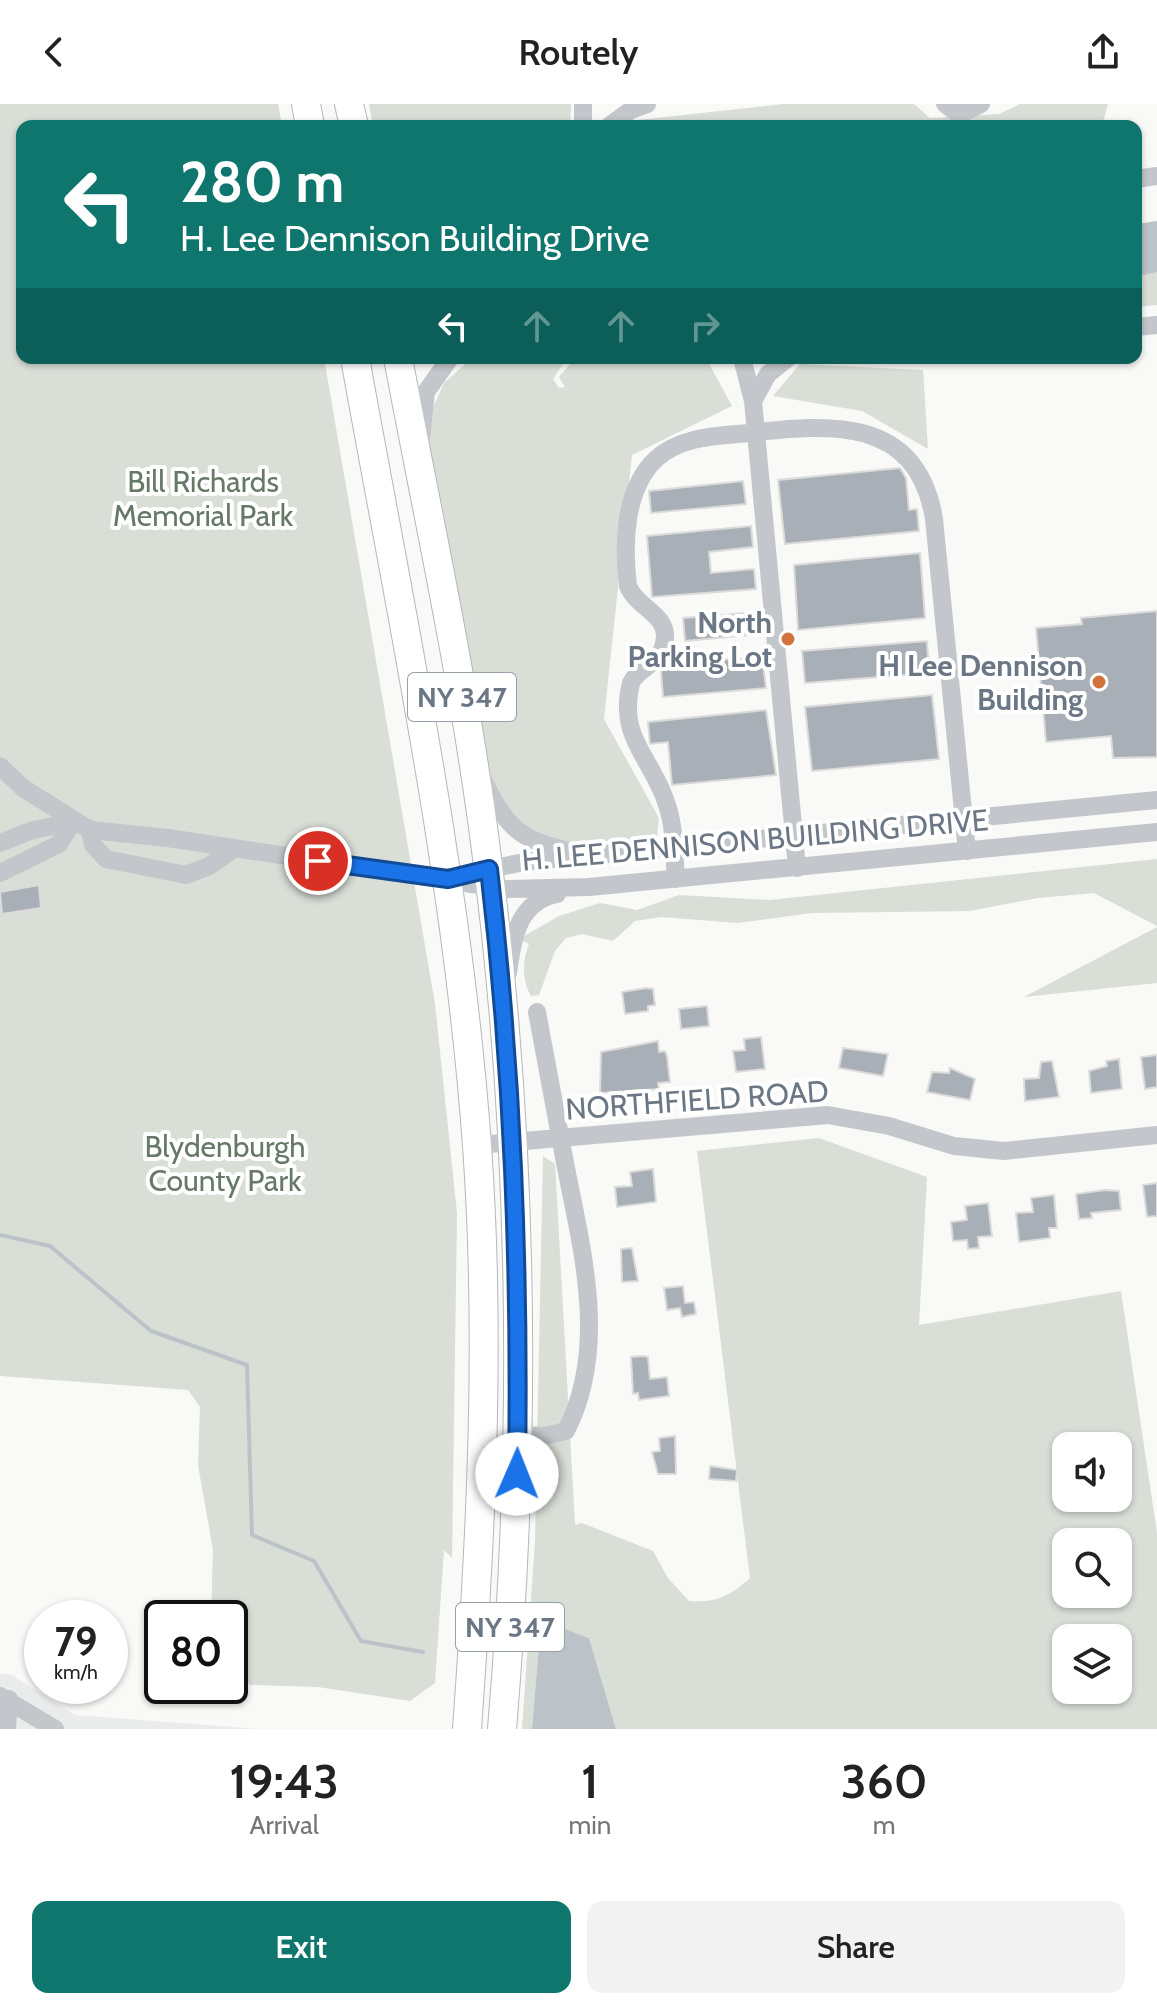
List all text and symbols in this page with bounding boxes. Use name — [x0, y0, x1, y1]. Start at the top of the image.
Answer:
icon: back — [32, 30, 76, 74]
text: Routely — [519, 30, 638, 74]
icon: share — [1081, 30, 1125, 74]
text: 280 m — [180, 148, 344, 216]
icon: left — [48, 152, 152, 256]
text: H. Lee Dennison Building Drive — [180, 216, 649, 260]
icon: left — [431, 304, 475, 348]
icon: ahead — [515, 304, 559, 348]
icon: ahead — [599, 304, 643, 348]
icon: right — [683, 304, 727, 348]
park label: Bill Richards Memorial Park — [113, 463, 294, 534]
place label: North Parking Lot — [628, 604, 772, 675]
marker: North Parking Lot — [779, 630, 797, 648]
place label: H Lee Dennison Building — [878, 647, 1083, 718]
road number: NY 347 — [408, 673, 516, 721]
marker: H Lee Dennison Building — [1090, 673, 1108, 691]
street label: H. LEE DENNISON BUILDING DRIVE — [520, 801, 990, 879]
pin — [284, 827, 352, 895]
icon: arrive — [296, 839, 340, 883]
street label: NORTHFIELD ROAD — [564, 1072, 830, 1128]
park label: Blydenburgh County Park — [144, 1128, 306, 1199]
position arrow — [475, 1432, 559, 1516]
map controls — [1052, 1432, 1132, 1704]
button: sound — [1052, 1432, 1132, 1512]
button: search — [1052, 1528, 1132, 1608]
speed limit sign: 80 — [144, 1600, 248, 1704]
road number: NY 347 — [456, 1603, 564, 1651]
text: 79 — [55, 1617, 97, 1666]
button: layers — [1052, 1624, 1132, 1704]
text: km/h — [54, 1660, 98, 1684]
text: 19:43 — [230, 1752, 339, 1810]
text: 1 — [581, 1752, 598, 1810]
text: 360 — [841, 1752, 928, 1810]
text: Arrival — [250, 1809, 319, 1841]
text: min — [568, 1809, 611, 1841]
text: m — [873, 1809, 896, 1841]
button: Exit — [32, 1901, 571, 1993]
button: Share — [587, 1901, 1125, 1993]

